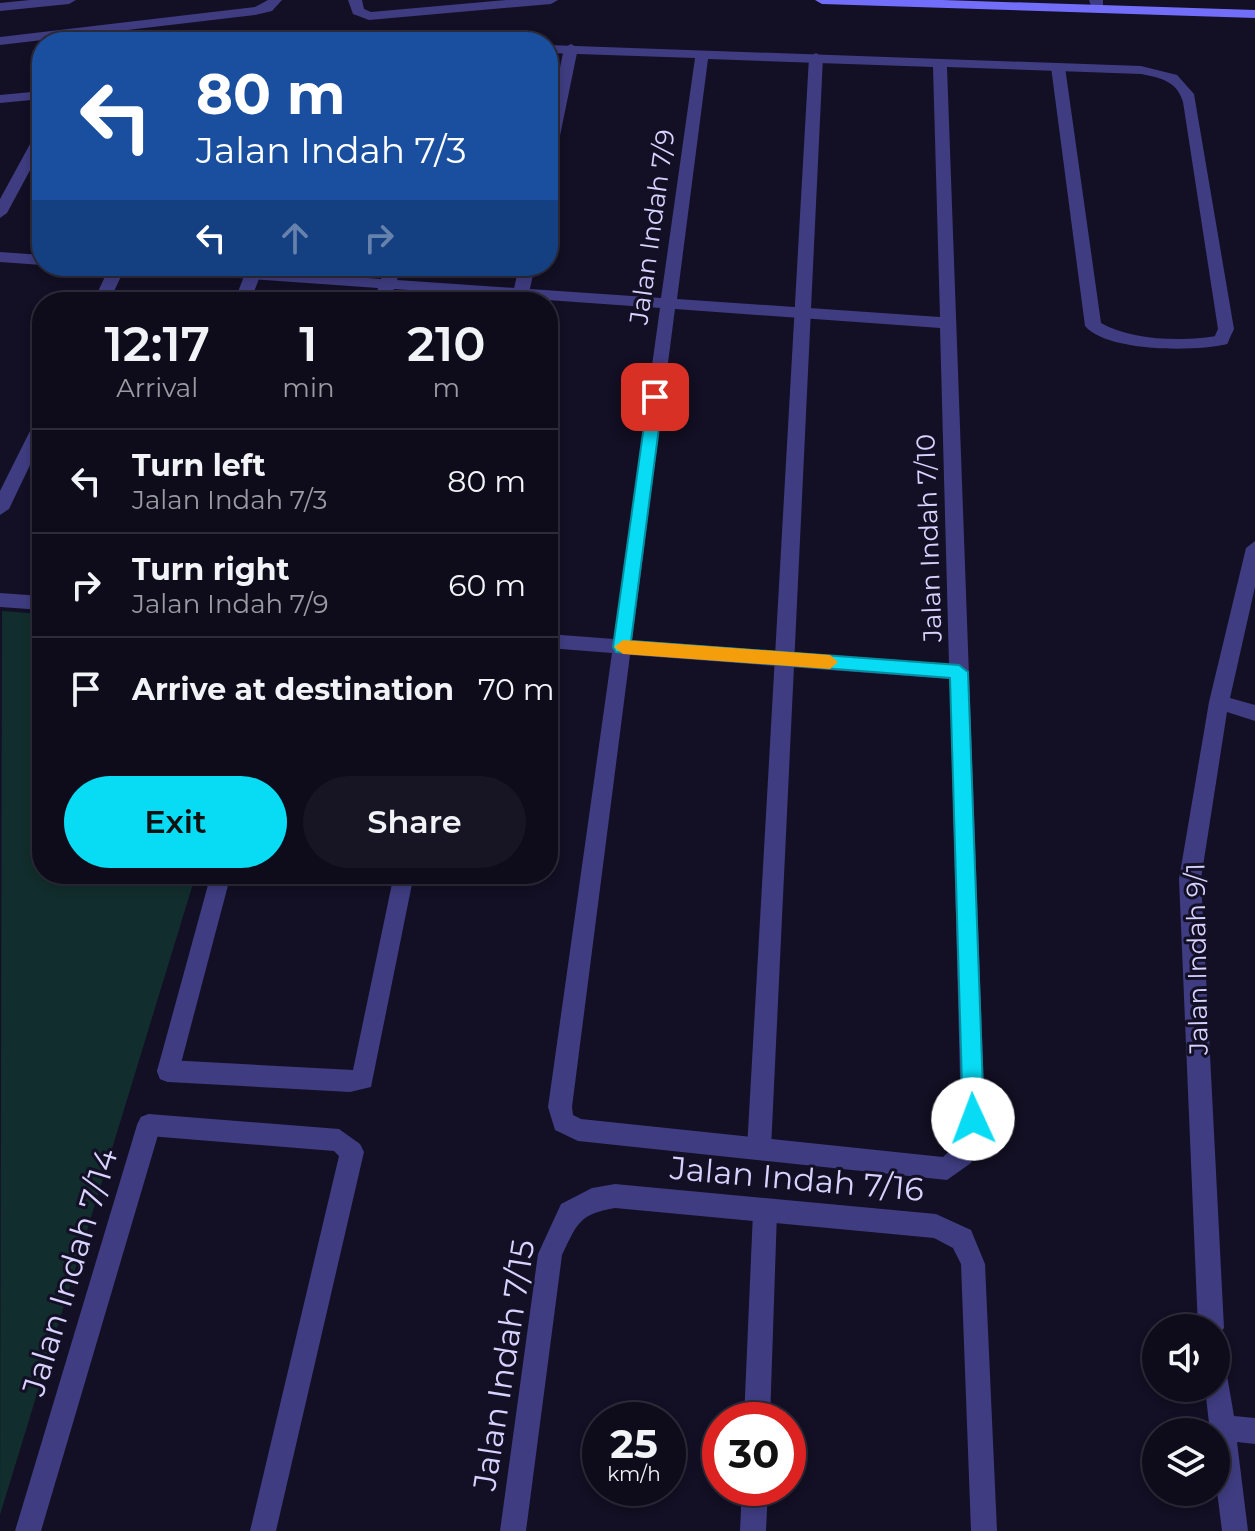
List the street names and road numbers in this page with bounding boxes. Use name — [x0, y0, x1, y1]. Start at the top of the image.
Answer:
street label: Jalan Indah 7/9 — [622, 127, 682, 328]
street label: Jalan Indah 7/10 — [909, 433, 949, 644]
street label: Jalan Indah 9/1 — [1179, 863, 1215, 1056]
street label: Jalan Indah 7/14 — [13, 1144, 126, 1401]
street label: Jalan Indah 7/16 — [668, 1148, 926, 1209]
street label: Jalan Indah 7/15 — [464, 1237, 543, 1494]

